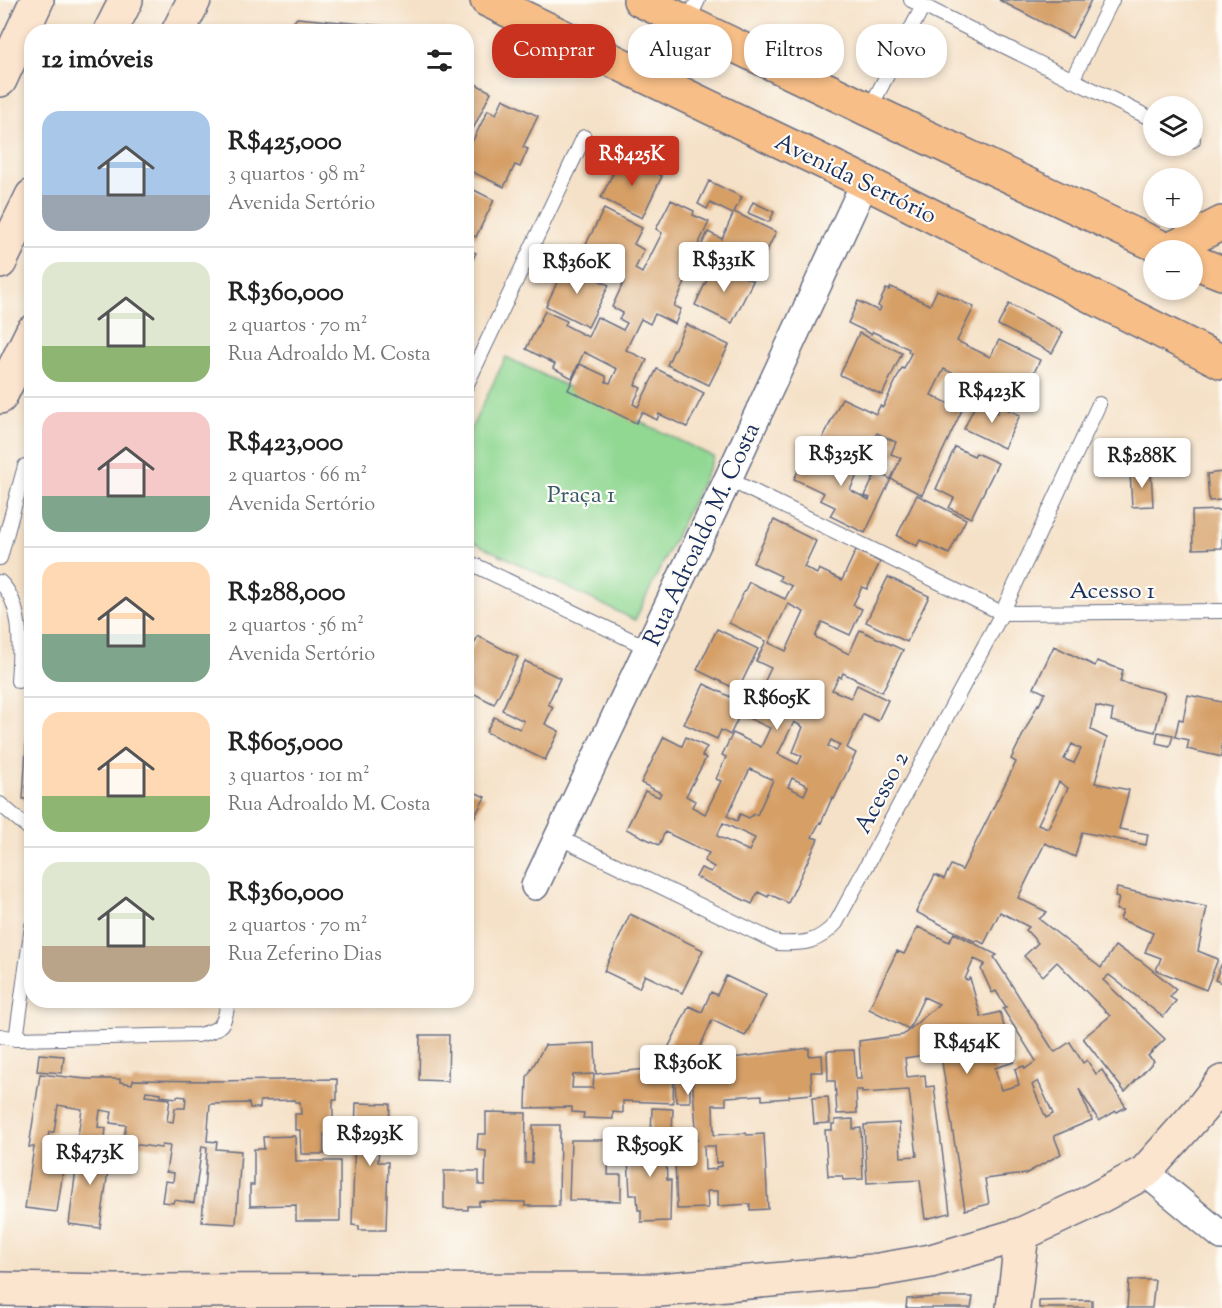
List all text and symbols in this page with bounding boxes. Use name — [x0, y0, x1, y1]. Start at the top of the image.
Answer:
chip: Comprar — [492, 24, 616, 78]
chip: Alugar — [628, 24, 732, 78]
chip: Filtros — [744, 24, 844, 78]
chip: Novo — [856, 24, 947, 78]
text: 12 imóveis — [42, 42, 153, 79]
icon: filters — [423, 44, 456, 77]
map controls — [1143, 96, 1203, 300]
button: layers — [1143, 96, 1203, 156]
text: R$425,000 — [228, 124, 342, 161]
street label: Avenida Sertório — [768, 126, 942, 234]
icon: home — [90, 135, 162, 207]
pin: R$425K — [583, 136, 681, 187]
text: R$425K — [599, 141, 665, 170]
text: 3 quartos · 98 m² — [228, 161, 366, 190]
button: + — [1143, 168, 1203, 228]
text: Avenida Sertório — [228, 190, 375, 219]
button: − — [1143, 240, 1203, 300]
pin: R$331K — [675, 242, 773, 293]
pin: R$360K — [528, 244, 626, 295]
text: R$331K — [693, 247, 755, 276]
text: R$360K — [543, 249, 611, 278]
text: R$360,000 — [228, 275, 344, 312]
icon: home — [90, 286, 162, 358]
text: 2 quartos · 70 m² — [228, 312, 368, 341]
text: Rua Adroaldo M. Costa — [228, 341, 431, 370]
pin: R$423K — [943, 373, 1041, 424]
text: R$423K — [958, 378, 1026, 407]
street label: Rua Adroaldo M. Costa — [636, 417, 770, 652]
text: R$423,000 — [228, 425, 343, 462]
icon: home — [90, 436, 162, 508]
pin: R$325K — [792, 436, 890, 487]
pin: R$288K — [1093, 438, 1191, 489]
text: R$325K — [809, 441, 873, 470]
text: R$288K — [1108, 443, 1176, 472]
text: 2 quartos · 66 m² — [228, 462, 367, 491]
park label: Praça 1 — [547, 479, 615, 513]
text: Avenida Sertório — [228, 491, 375, 520]
text: R$288,000 — [228, 575, 345, 612]
street label: Acesso 1 — [1069, 575, 1155, 609]
icon: home — [90, 586, 162, 658]
text: 2 quartos · 56 m² — [228, 612, 364, 641]
text: Avenida Sertório — [228, 641, 375, 670]
pin: R$605K — [728, 680, 826, 731]
text: R$605K — [744, 685, 810, 714]
text: R$605,000 — [228, 725, 343, 762]
icon: home — [90, 736, 162, 808]
street label: Acesso 2 — [847, 746, 919, 840]
text: 3 quartos · 101 m² — [228, 762, 370, 791]
text: Rua Adroaldo M. Costa — [228, 791, 431, 820]
text: R$360,000 — [228, 875, 344, 912]
icon: home — [90, 886, 162, 958]
text: 2 quartos · 70 m² — [228, 912, 368, 941]
text: Rua Zeferino Dias — [228, 941, 382, 970]
pin: R$454K — [918, 1024, 1016, 1075]
text: R$454K — [934, 1029, 1000, 1058]
pin: R$360K — [639, 1045, 737, 1096]
text: R$360K — [654, 1050, 722, 1079]
pin: R$293K — [321, 1116, 419, 1167]
text: R$293K — [337, 1121, 403, 1150]
pin: R$509K — [601, 1127, 699, 1178]
text: R$509K — [617, 1132, 683, 1161]
pin: R$473K — [41, 1135, 139, 1186]
text: R$473K — [56, 1140, 124, 1169]

